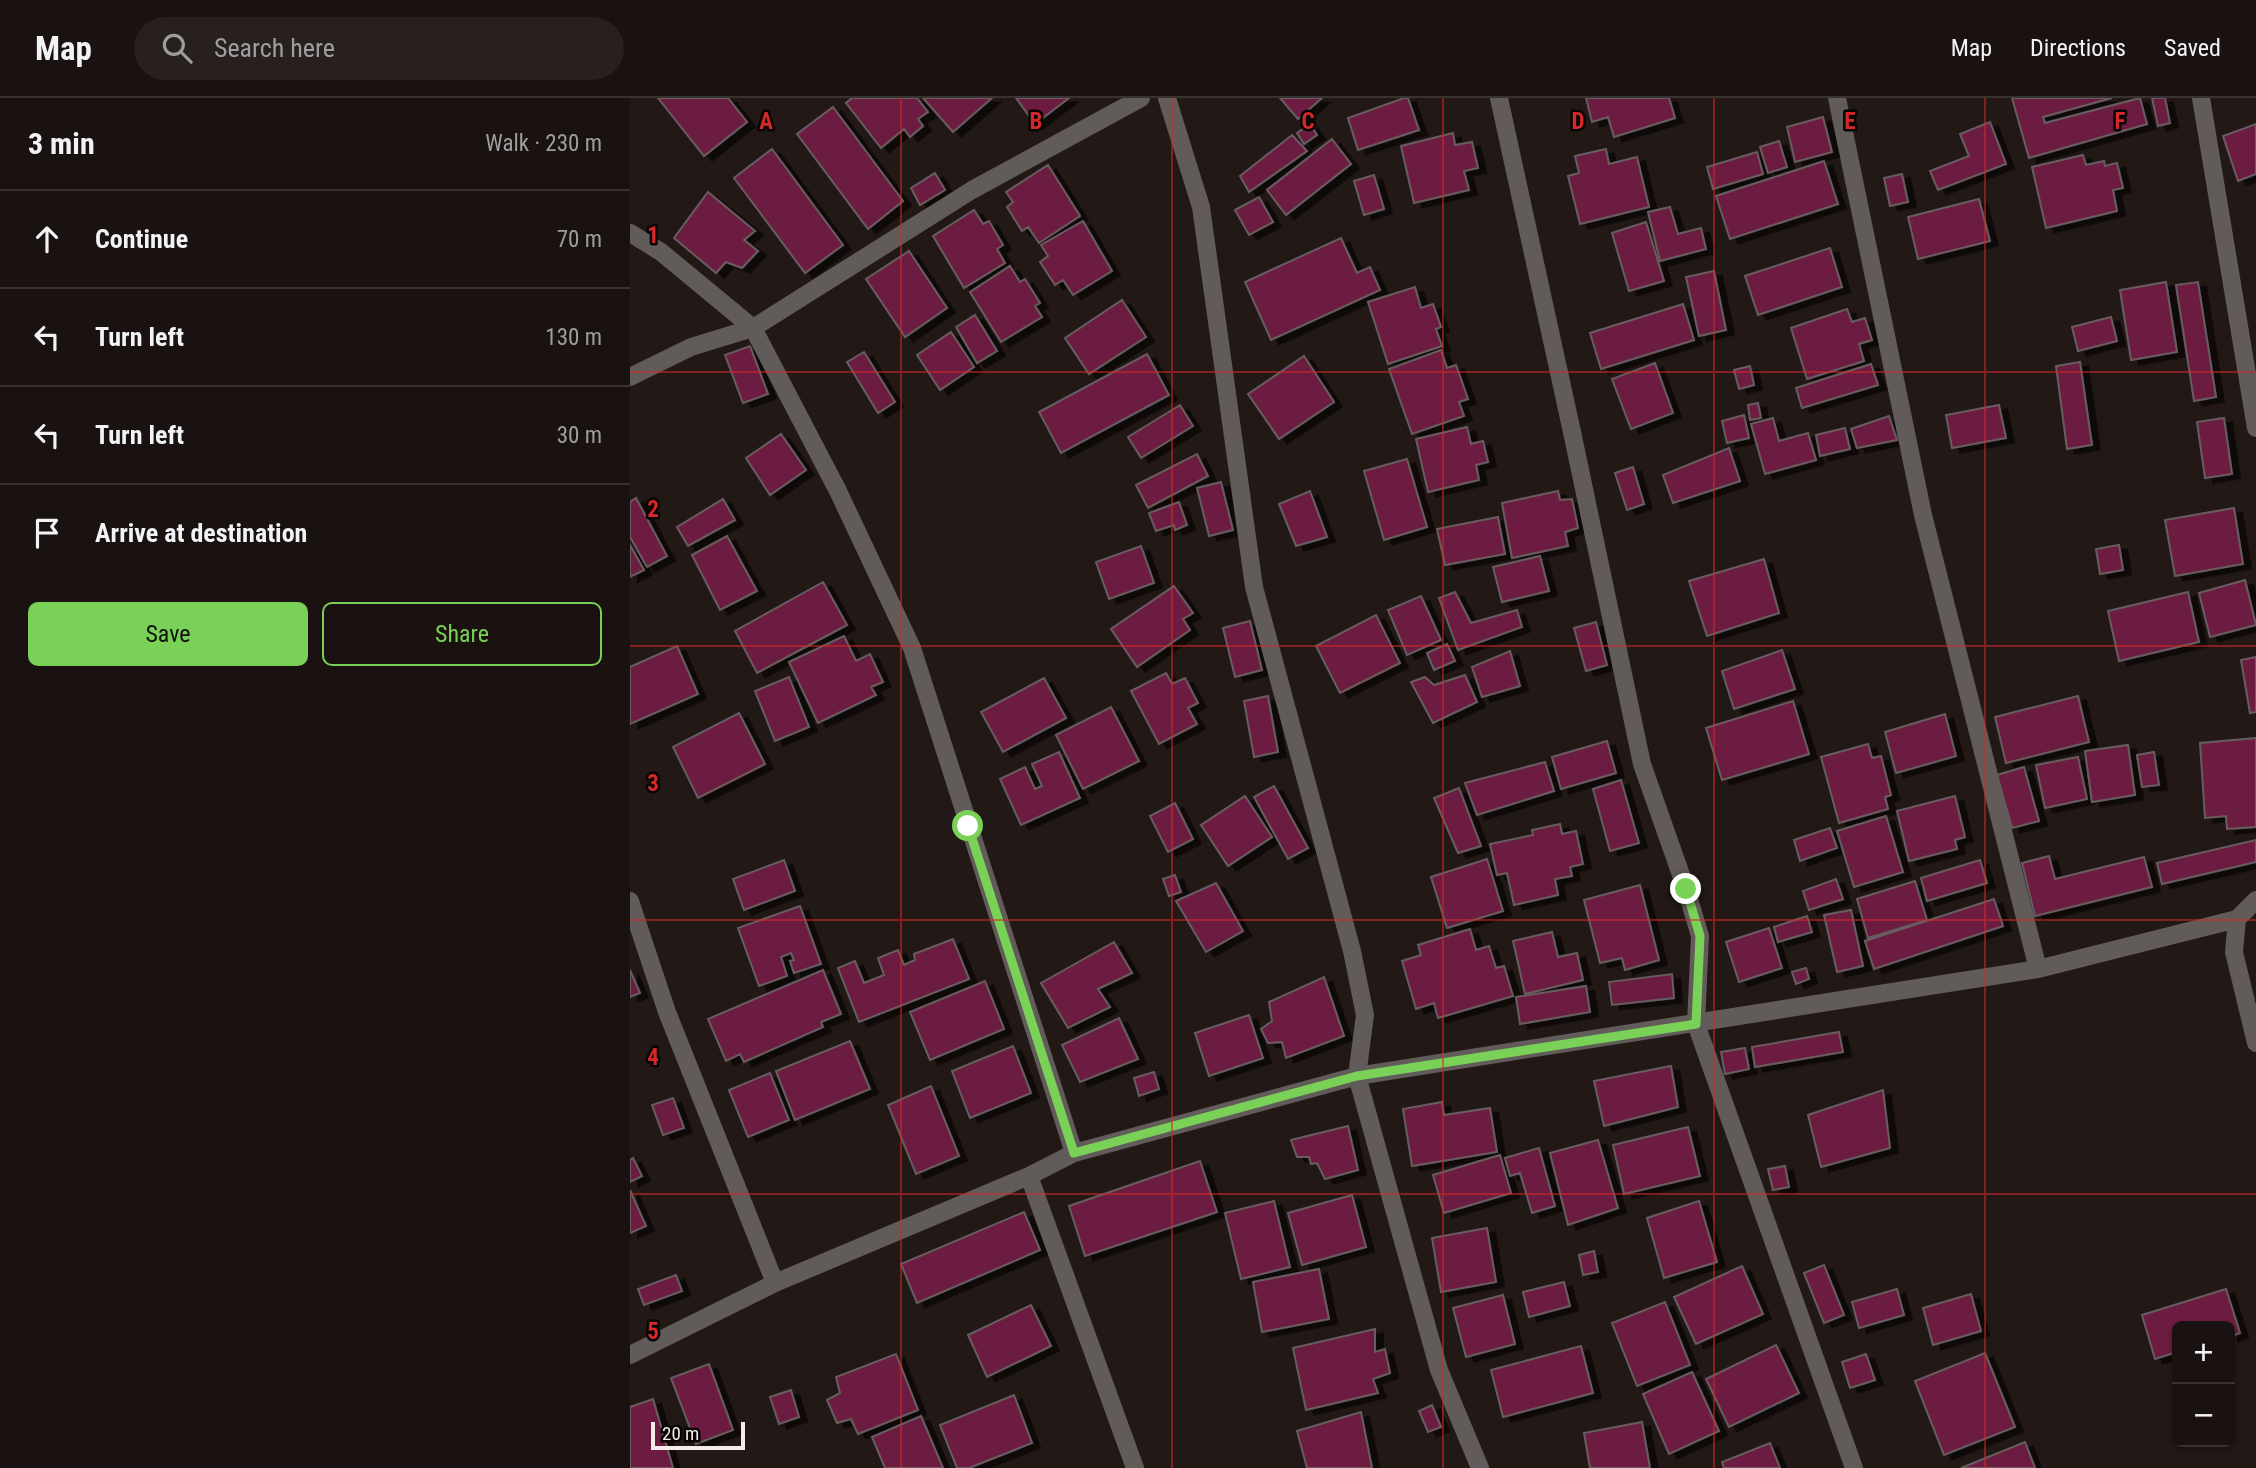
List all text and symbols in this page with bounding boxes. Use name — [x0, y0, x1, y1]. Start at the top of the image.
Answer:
search box — [134, 17, 624, 80]
text: Map — [35, 29, 92, 68]
icon: search — [158, 29, 196, 67]
text: Search here — [214, 33, 335, 63]
text: Map — [1951, 34, 1992, 62]
text: Directions — [2030, 34, 2126, 62]
text: Saved — [2164, 34, 2221, 62]
text: A — [759, 108, 773, 135]
text: B — [1030, 108, 1042, 135]
text: C — [1301, 108, 1315, 135]
text: D — [1572, 108, 1585, 135]
text: E — [1844, 108, 1856, 135]
text: F — [2115, 108, 2126, 135]
text: 3 min — [28, 126, 95, 161]
text: Walk · 230 m — [485, 130, 602, 157]
icon: ahead — [28, 220, 66, 258]
text: 1 — [647, 222, 659, 249]
text: Continue — [95, 224, 188, 254]
text: 70 m — [557, 226, 602, 253]
icon: left — [28, 318, 66, 356]
text: Turn left — [95, 322, 184, 352]
text: 130 m — [545, 324, 602, 351]
icon: left — [28, 416, 66, 454]
text: Turn left — [95, 420, 184, 450]
text: 30 m — [557, 422, 602, 449]
text: 2 — [647, 496, 659, 523]
icon: arrive — [28, 514, 66, 552]
text: Arrive at destination — [95, 518, 307, 548]
button: Save — [28, 602, 308, 666]
button: Share — [322, 602, 602, 666]
text: 3 — [647, 770, 659, 797]
route start — [952, 810, 983, 841]
route end — [1670, 873, 1701, 904]
text: 4 — [647, 1044, 659, 1071]
text: 5 — [647, 1318, 659, 1345]
map controls — [2172, 1321, 2235, 1447]
button: + — [2172, 1321, 2235, 1384]
button: − — [2172, 1384, 2235, 1447]
scale bar — [651, 1419, 746, 1451]
text: 20 m — [662, 1422, 699, 1445]

